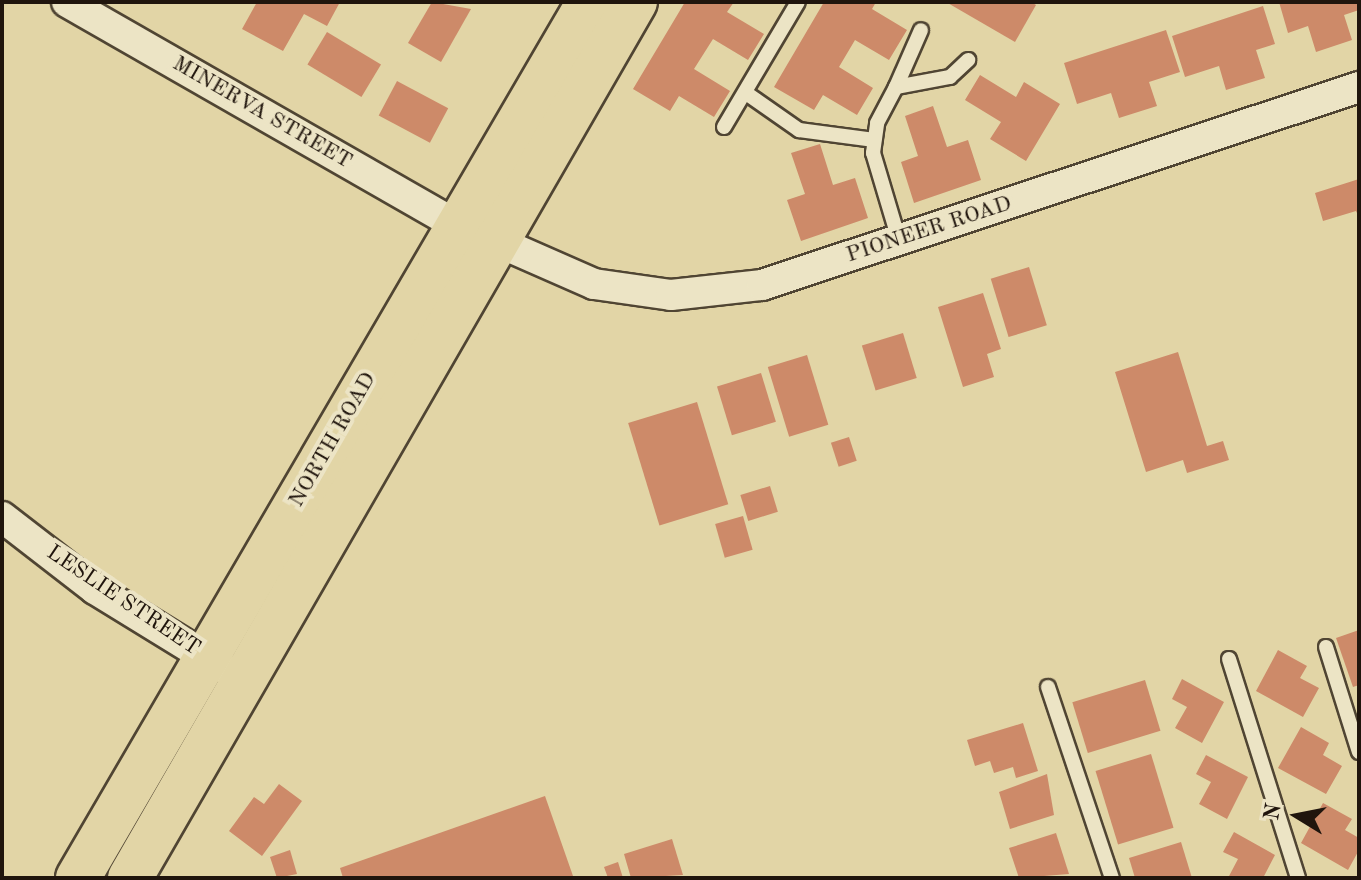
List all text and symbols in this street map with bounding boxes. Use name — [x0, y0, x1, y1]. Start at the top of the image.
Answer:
street label: MINERVA STREET — [168, 51, 356, 175]
street label: PIONEER ROAD — [843, 191, 1015, 269]
street label: NORTH ROAD — [284, 368, 382, 512]
street label: LESLIE STREET — [41, 540, 205, 662]
north arrow — [1257, 776, 1337, 856]
text: N — [1261, 802, 1286, 822]

